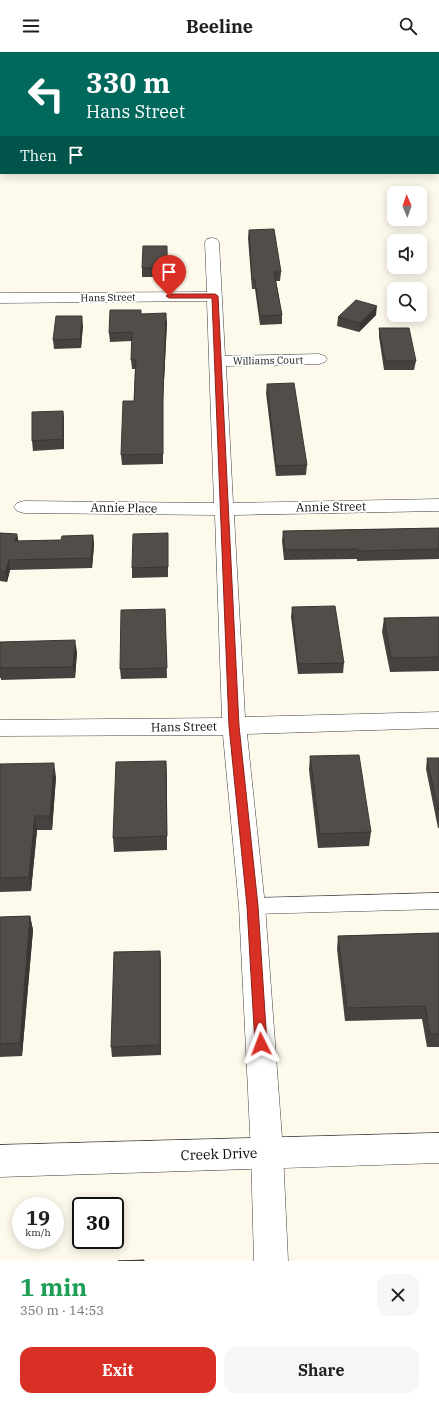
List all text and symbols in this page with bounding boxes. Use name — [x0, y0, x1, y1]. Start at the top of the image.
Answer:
icon: menu — [20, 15, 42, 37]
text: Beeline — [186, 15, 253, 38]
icon: search — [397, 15, 419, 37]
text: 330 m — [86, 64, 170, 101]
icon: left — [20, 68, 72, 120]
text: Hans Street — [86, 100, 185, 123]
icon: arrive — [65, 144, 87, 166]
text: Then — [20, 146, 57, 165]
north arrow — [387, 186, 427, 226]
map controls — [387, 186, 427, 322]
button: sound — [387, 234, 427, 274]
pin — [152, 255, 186, 296]
icon: arrive — [158, 261, 180, 283]
button: search — [387, 282, 427, 322]
street label: Hans Street — [80, 291, 136, 304]
street label: Williams Court — [233, 353, 304, 368]
street label: Annie Street — [296, 498, 366, 515]
street label: Annie Place — [91, 499, 158, 516]
street label: Hans Street — [151, 718, 217, 735]
position arrow — [240, 1023, 282, 1065]
street label: Creek Drive — [180, 1144, 258, 1164]
speed limit sign: 30 — [72, 1197, 124, 1249]
text: 19 — [26, 1204, 50, 1231]
text: km/h — [25, 1226, 51, 1239]
text: 1 min — [20, 1271, 87, 1303]
button: close — [377, 1274, 419, 1316]
text: 350 m · 14:53 — [20, 1302, 104, 1319]
button: Exit — [20, 1347, 216, 1393]
button: Share — [224, 1347, 419, 1393]

